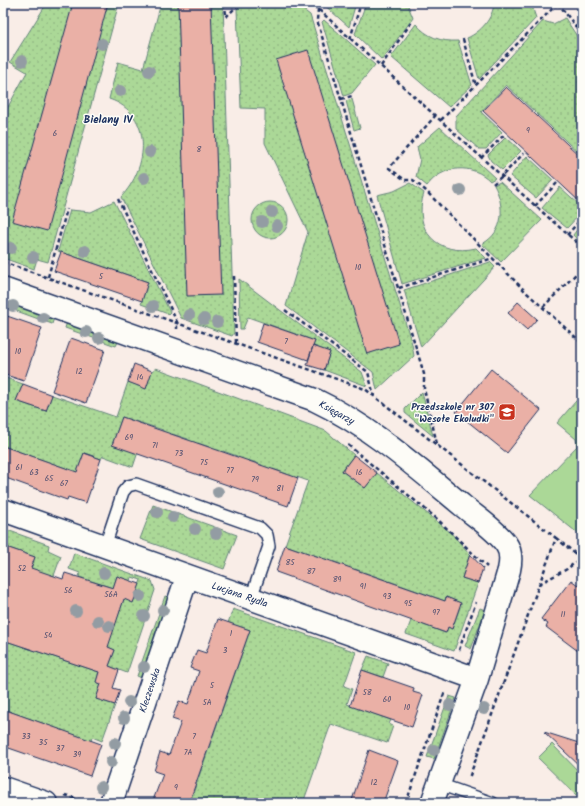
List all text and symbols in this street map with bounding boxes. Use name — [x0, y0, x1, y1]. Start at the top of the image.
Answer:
district label: Bielany IV — [84, 111, 134, 129]
house number: 9 — [526, 124, 530, 137]
house number: 6 — [53, 127, 57, 140]
house number: 8 — [197, 143, 202, 156]
house number: 10 — [355, 261, 361, 274]
house number: 5 — [99, 270, 104, 283]
house number: 7 — [284, 335, 288, 348]
house number: 10 — [15, 345, 21, 358]
house number: 12 — [75, 365, 83, 378]
house number: 14 — [137, 371, 144, 384]
street label: Księgarzy — [316, 396, 358, 429]
place label: Przedszkole nr 307 "Wesołe Ekoludki" — [411, 399, 494, 427]
school or university icon: Przedszkole nr 307 "Wesołe Ekoludki" — [497, 402, 517, 422]
house number: 69 — [125, 431, 133, 444]
house number: 71 — [152, 439, 159, 452]
house number: 73 — [175, 447, 184, 460]
house number: 75 — [200, 456, 209, 469]
house number: 61 — [16, 461, 23, 474]
house number: 77 — [226, 464, 234, 477]
house number: 63 — [29, 466, 39, 479]
house number: 16 — [356, 466, 362, 479]
house number: 65 — [45, 472, 54, 485]
house number: 79 — [251, 473, 259, 486]
house number: 67 — [60, 477, 68, 490]
house number: 81 — [276, 482, 284, 495]
house number: 85 — [285, 556, 295, 569]
house number: 52 — [18, 562, 27, 575]
house number: 87 — [307, 565, 316, 578]
house number: 89 — [333, 573, 341, 586]
street label: Lucjana Rydla — [209, 578, 270, 612]
house number: 91 — [360, 580, 367, 593]
house number: 56 — [64, 584, 72, 597]
house number: 56A — [104, 588, 118, 601]
house number: 93 — [383, 590, 392, 603]
house number: 95 — [404, 597, 413, 610]
house number: 97 — [432, 606, 440, 619]
house number: 11 — [560, 608, 566, 621]
house number: 1 — [230, 627, 233, 640]
house number: 54 — [44, 629, 53, 642]
house number: 3 — [223, 644, 228, 657]
street label: Kleczewska — [135, 665, 165, 715]
house number: 5 — [210, 679, 215, 692]
house number: 58 — [362, 686, 372, 699]
house number: 60 — [383, 693, 391, 706]
house number: 5A — [202, 696, 212, 709]
house number: 10 — [404, 701, 410, 714]
house number: 33 — [21, 730, 31, 743]
house number: 7 — [192, 730, 196, 743]
house number: 35 — [39, 736, 48, 749]
house number: 37 — [56, 742, 64, 755]
house number: 7A — [184, 746, 192, 759]
house number: 39 — [73, 748, 81, 761]
house number: 12 — [370, 776, 378, 789]
house number: 9 — [174, 781, 178, 794]

